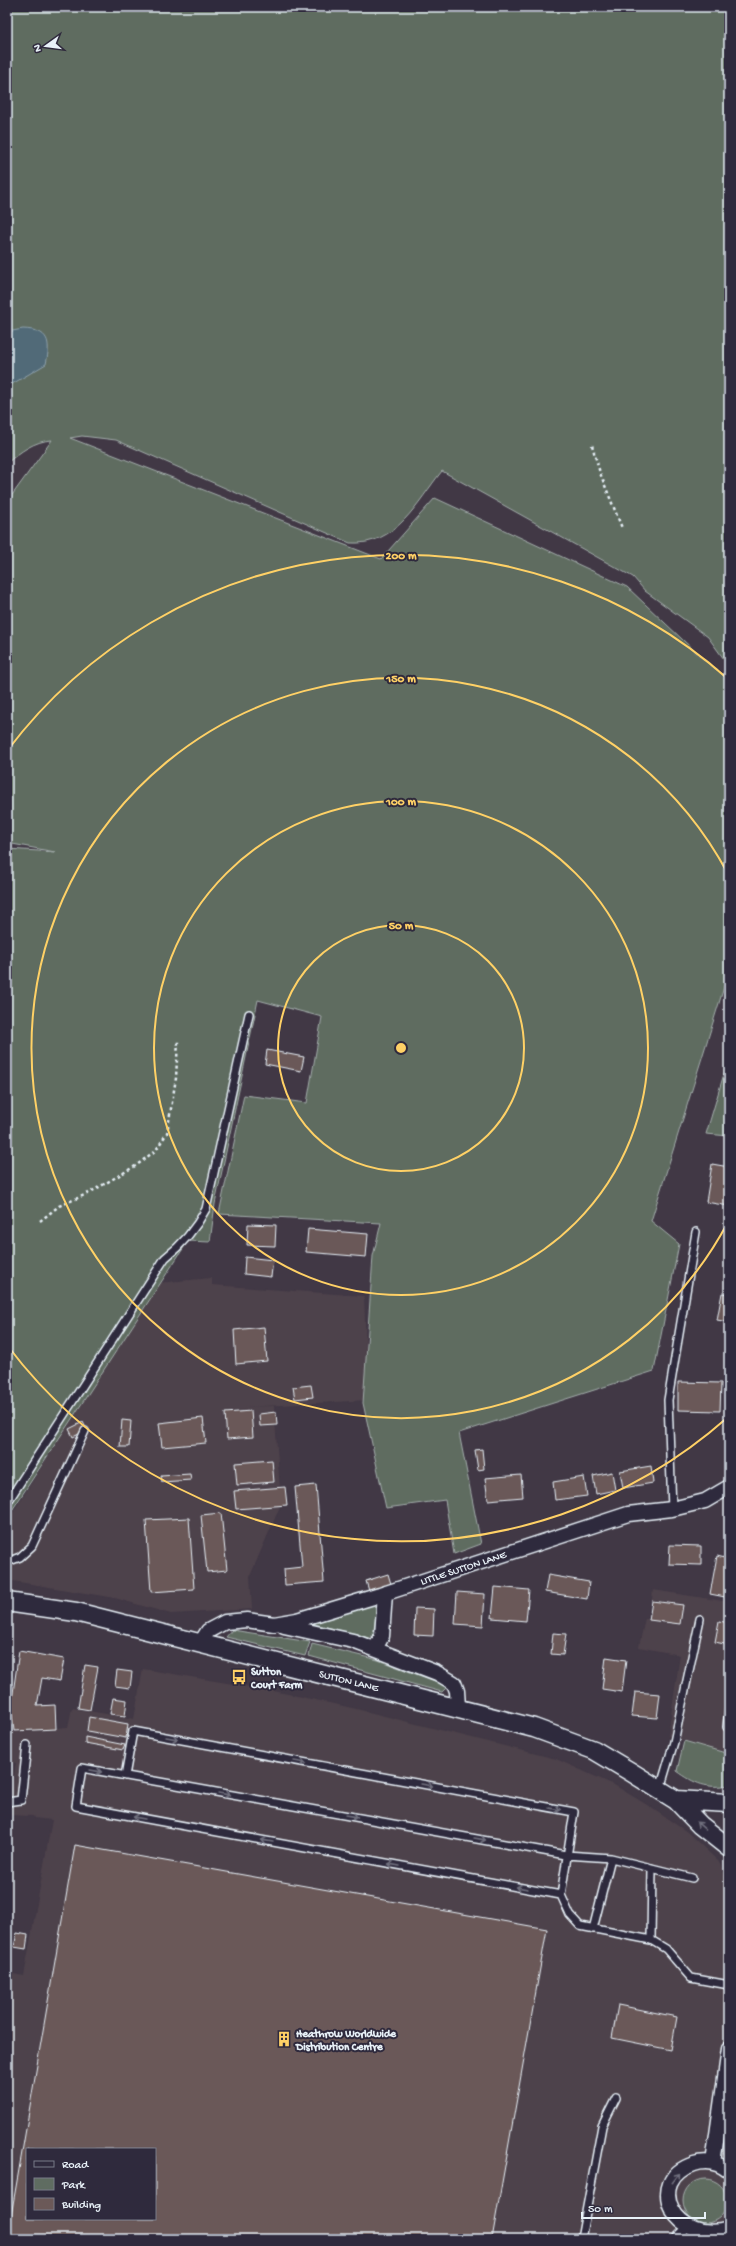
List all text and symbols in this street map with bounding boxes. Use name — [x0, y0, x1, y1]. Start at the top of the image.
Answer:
north arrow — [26, 26, 66, 66]
text: N — [32, 43, 45, 53]
text: 200 m — [386, 550, 417, 564]
text: 150 m — [385, 673, 416, 687]
text: 100 m — [385, 796, 416, 810]
text: 50 m — [389, 920, 414, 934]
centre of rings — [394, 1041, 408, 1055]
street label: LITTLE SUTTON LANE — [419, 1549, 509, 1588]
place label: Sutton Court Farm — [250, 1666, 302, 1692]
bus stop icon: Sutton Court Farm — [230, 1668, 248, 1686]
street label: SUTTON LANE — [318, 1669, 381, 1695]
one-way arrow — [165, 1735, 178, 1743]
one-way arrow — [293, 1758, 306, 1766]
one-way arrow — [89, 1767, 102, 1775]
one-way arrow — [421, 1781, 434, 1789]
one-way arrow — [217, 1790, 230, 1798]
one-way arrow — [548, 1805, 561, 1813]
one-way arrow — [345, 1813, 358, 1821]
one-way arrow — [133, 1814, 146, 1822]
one-way arrow — [696, 1821, 706, 1830]
one-way arrow — [473, 1836, 486, 1844]
one-way arrow — [260, 1837, 273, 1845]
one-way arrow — [388, 1861, 401, 1869]
one-way arrow — [516, 1884, 529, 1892]
place label: Heathrow Worldwide Distribution Centre — [295, 2028, 397, 2054]
building icon: Heathrow Worldwide Distribution Centre — [275, 2030, 293, 2048]
legend — [26, 2148, 156, 2220]
text: Road — [62, 2159, 89, 2173]
one-way arrow — [672, 2172, 680, 2183]
text: Park — [61, 2179, 87, 2193]
scale bar — [582, 2194, 705, 2220]
text: Building — [61, 2199, 101, 2213]
text: 50 m — [588, 2203, 613, 2217]

